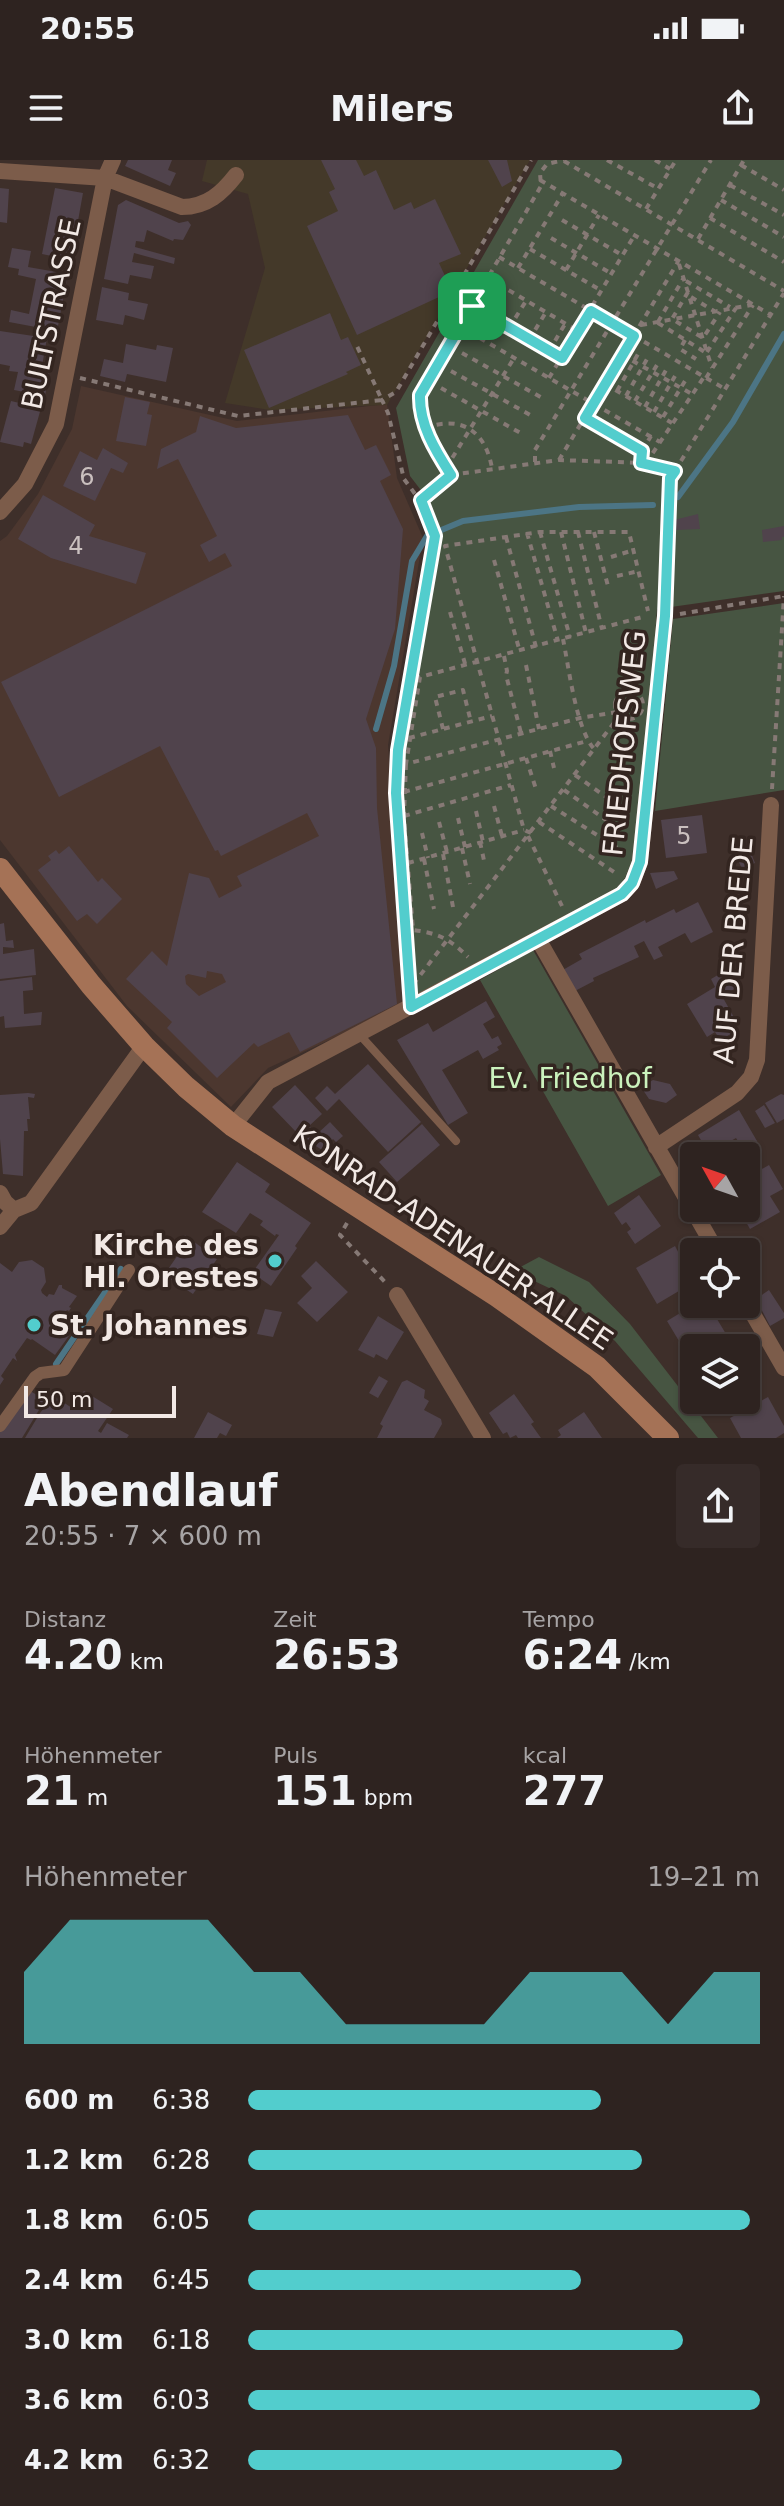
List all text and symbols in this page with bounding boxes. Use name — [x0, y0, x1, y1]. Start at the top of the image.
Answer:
text: 20:55 — [40, 11, 136, 46]
icon: menu — [24, 86, 68, 130]
icon: share — [716, 86, 760, 130]
text: Milers — [330, 88, 454, 129]
street label: BULTSTRASSE — [15, 216, 88, 412]
pin — [438, 272, 506, 340]
icon: arrive — [450, 284, 494, 328]
house number: 6 — [79, 463, 95, 491]
house number: 4 — [68, 532, 84, 560]
street label: FRIEDHOFSWEG — [596, 629, 653, 857]
house number: 5 — [676, 822, 692, 850]
street label: AUF DER BREDE — [707, 835, 760, 1065]
park label: Ev. Friedhof — [489, 1062, 653, 1095]
street label: KONRAD-ADENAUER-ALLEE — [287, 1118, 619, 1357]
north arrow — [680, 1142, 760, 1222]
map controls — [680, 1142, 760, 1414]
place label: Kirche des Hl. Orestes — [83, 1229, 259, 1294]
button: locate — [680, 1238, 760, 1318]
marker: Kirche des Hl. Orestes — [266, 1252, 284, 1270]
place label: St. Johannes — [50, 1309, 248, 1342]
marker: St. Johannes — [25, 1316, 43, 1334]
button: layers — [680, 1334, 760, 1414]
scale bar — [24, 1382, 176, 1418]
text: 50 m — [36, 1387, 92, 1412]
button: share — [676, 1464, 760, 1548]
text: Abendlauf — [24, 1465, 277, 1516]
text: 20:55 · 7 × 600 m — [24, 1521, 262, 1551]
text: Distanz — [24, 1607, 106, 1632]
text: Zeit — [273, 1607, 317, 1632]
text: Tempo — [523, 1607, 595, 1632]
text: 4.20 — [24, 1632, 123, 1678]
text: 26:53 — [273, 1632, 401, 1678]
text: 6:24 — [523, 1632, 622, 1678]
text: km — [123, 1649, 164, 1674]
text: /km — [622, 1649, 671, 1674]
text: Höhenmeter — [24, 1743, 162, 1768]
text: Puls — [273, 1743, 318, 1768]
text: kcal — [523, 1743, 567, 1768]
text: 21 — [24, 1768, 80, 1814]
text: 151 — [273, 1768, 357, 1814]
text: 277 — [523, 1768, 606, 1814]
text: m — [80, 1785, 108, 1810]
text: bpm — [357, 1785, 413, 1810]
text: Höhenmeter — [24, 1862, 187, 1892]
text: 19–21 m — [647, 1862, 760, 1892]
text: 600 m — [24, 2085, 114, 2115]
text: 6:38 — [152, 2085, 210, 2115]
text: 1.2 km — [24, 2145, 124, 2175]
text: 6:28 — [152, 2145, 210, 2175]
text: 1.8 km — [24, 2205, 124, 2235]
text: 6:05 — [152, 2205, 210, 2235]
text: 2.4 km — [24, 2265, 124, 2295]
text: 6:45 — [152, 2265, 210, 2295]
text: 3.0 km — [24, 2325, 124, 2355]
text: 6:18 — [152, 2325, 210, 2355]
text: 3.6 km — [24, 2385, 124, 2415]
text: 6:03 — [152, 2385, 210, 2415]
text: 4.2 km — [24, 2445, 124, 2475]
text: 6:32 — [152, 2445, 210, 2475]

